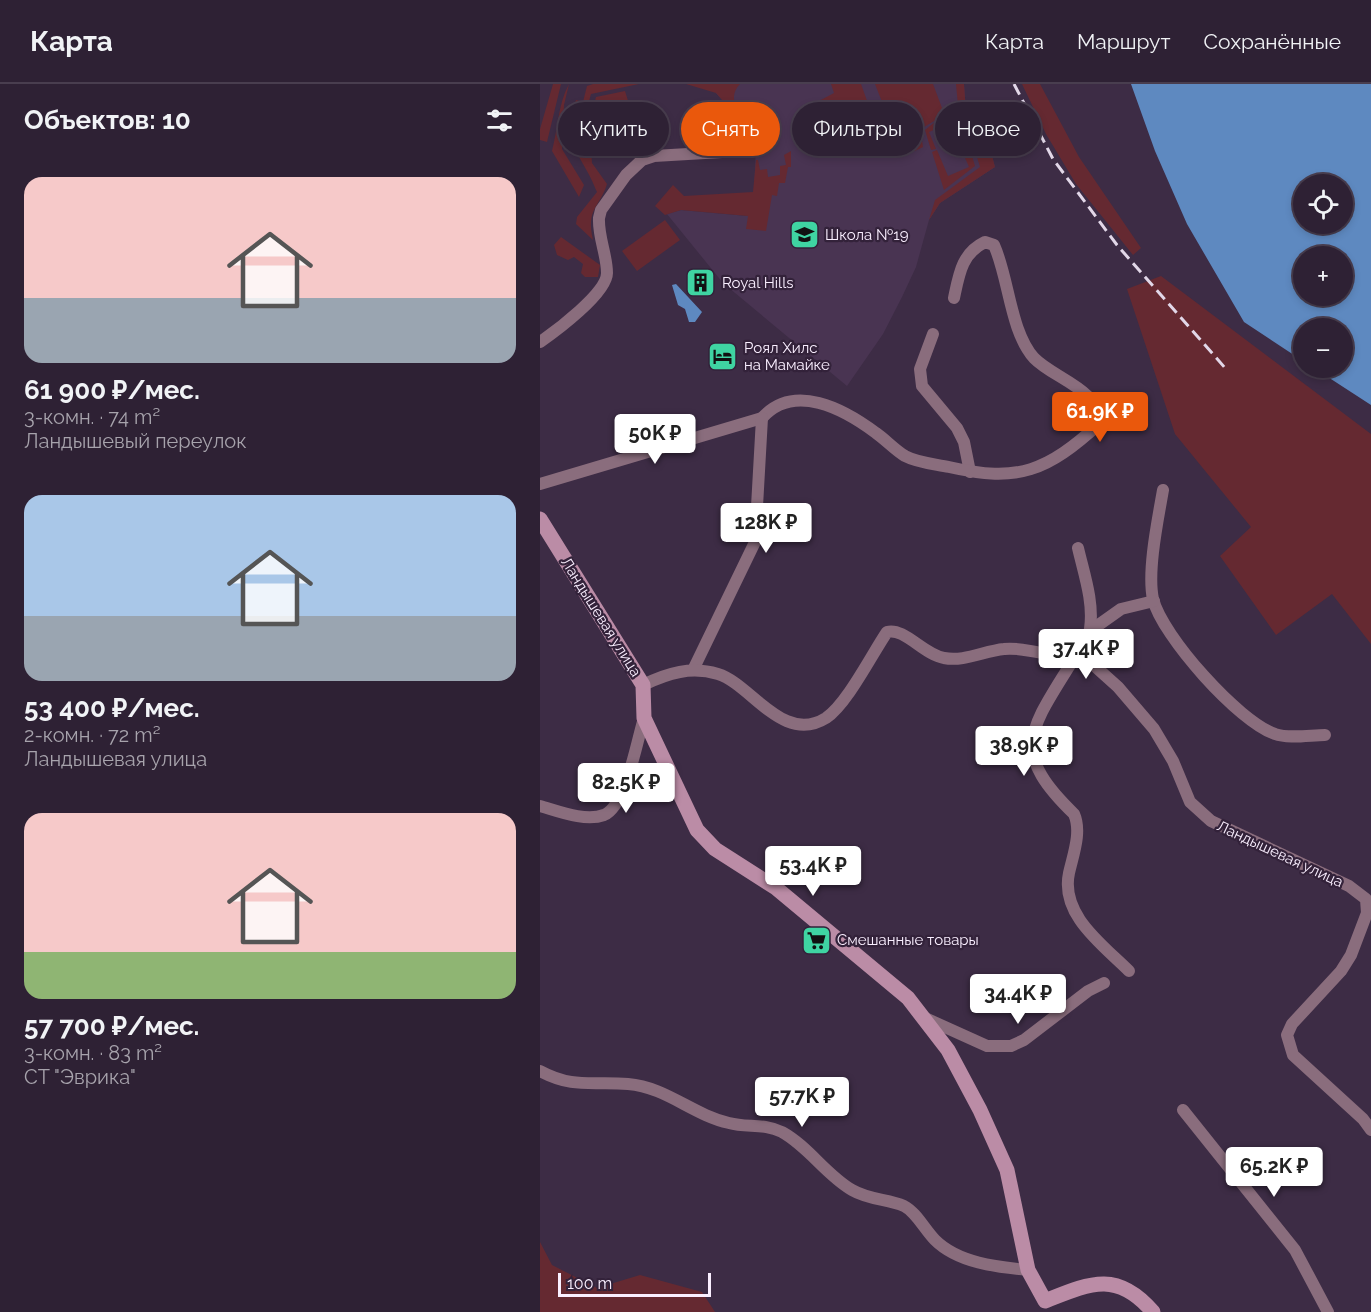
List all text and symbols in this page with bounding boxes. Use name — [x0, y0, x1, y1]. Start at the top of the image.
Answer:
text: Карта — [30, 25, 113, 58]
text: Карта — [985, 29, 1044, 54]
text: Маршрут — [1077, 29, 1170, 54]
text: Сохранённые — [1203, 29, 1341, 54]
chip: Купить — [558, 102, 669, 156]
chip: Снять — [681, 102, 780, 156]
chip: Фильтры — [792, 102, 923, 156]
chip: Новое — [935, 102, 1041, 156]
icon: filters — [483, 104, 516, 137]
text: Объектов: 10 — [24, 105, 191, 135]
map controls — [1293, 174, 1353, 378]
button: locate — [1293, 174, 1353, 234]
icon: home — [216, 216, 324, 324]
school or university icon: Школа №19 — [788, 219, 820, 251]
place label: Школа №19 — [825, 226, 909, 244]
button: + — [1293, 246, 1353, 306]
building icon: Royal Hills — [685, 267, 717, 299]
place label: Royal Hills — [722, 274, 794, 292]
button: − — [1293, 318, 1353, 378]
place label: Роял Хилс на Мамайке — [744, 339, 830, 374]
hotel icon: Роял Хилс на Мамайке — [707, 341, 739, 373]
text: 61 900 ₽/мес. — [24, 375, 200, 405]
pin: 61.9K ₽ — [1045, 392, 1155, 443]
text: 61.9K ₽ — [1066, 399, 1134, 423]
text: 3-комн. · 74 m² — [24, 405, 160, 429]
pin: 50K ₽ — [613, 414, 697, 465]
text: 50K ₽ — [629, 421, 681, 445]
text: Ландышевый переулок — [24, 429, 247, 453]
pin: 128K ₽ — [717, 503, 815, 554]
text: 128K ₽ — [735, 510, 797, 534]
icon: home — [216, 534, 324, 642]
street label: Ландышевая улица — [557, 554, 645, 680]
pin: 37.4K ₽ — [1031, 629, 1141, 680]
text: 37.4K ₽ — [1053, 636, 1119, 660]
text: 53 400 ₽/мес. — [24, 693, 200, 723]
text: 2-комн. · 72 m² — [24, 723, 160, 747]
pin: 38.9K ₽ — [969, 726, 1079, 777]
text: 38.9K ₽ — [989, 733, 1059, 757]
text: Ландышевая улица — [24, 747, 207, 771]
pin: 82.5K ₽ — [571, 763, 681, 814]
text: 82.5K ₽ — [592, 770, 660, 794]
street label: Ландышевая улица — [1214, 817, 1346, 891]
pin: 53.4K ₽ — [758, 846, 868, 897]
icon: home — [216, 852, 324, 960]
text: 53.4K ₽ — [779, 853, 847, 877]
supermarket icon: Смешанные товары — [800, 924, 832, 956]
place label: Смешанные товары — [837, 931, 979, 949]
pin: 34.4K ₽ — [963, 974, 1073, 1025]
text: 34.4K ₽ — [984, 981, 1052, 1005]
text: 57 700 ₽/мес. — [24, 1011, 199, 1041]
text: 3-комн. · 83 m² — [24, 1041, 162, 1065]
text: СТ "Эврика" — [24, 1065, 136, 1089]
pin: 57.7K ₽ — [747, 1077, 857, 1128]
text: 57.7K ₽ — [769, 1084, 835, 1108]
pin: 65.2K ₽ — [1219, 1147, 1329, 1198]
text: 65.2K ₽ — [1240, 1154, 1308, 1178]
scale bar — [558, 1270, 711, 1298]
text: 100 m — [567, 1274, 612, 1293]

